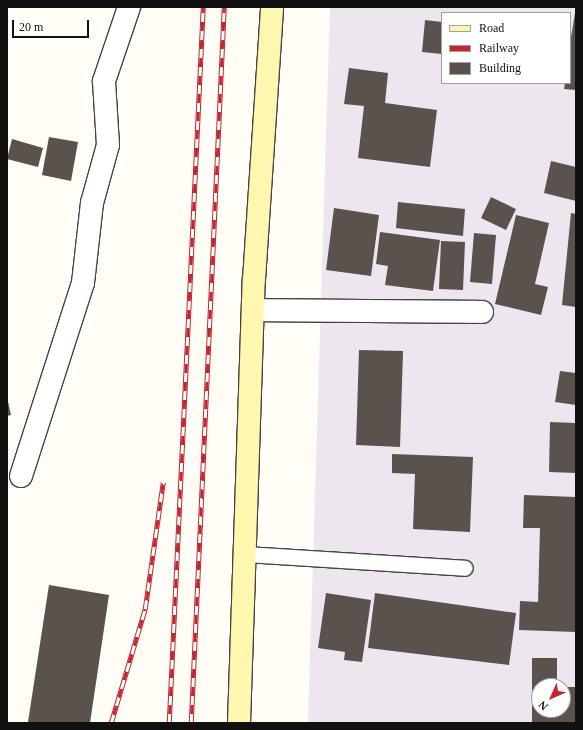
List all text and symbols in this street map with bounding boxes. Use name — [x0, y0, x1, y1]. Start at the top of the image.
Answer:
scale bar — [14, 12, 91, 38]
legend — [441, 12, 571, 84]
text: 20 m — [19, 20, 43, 34]
text: Road — [479, 21, 504, 35]
text: Railway — [479, 41, 519, 55]
text: Building — [479, 61, 521, 75]
north arrow — [531, 678, 571, 718]
text: N — [536, 699, 550, 713]

